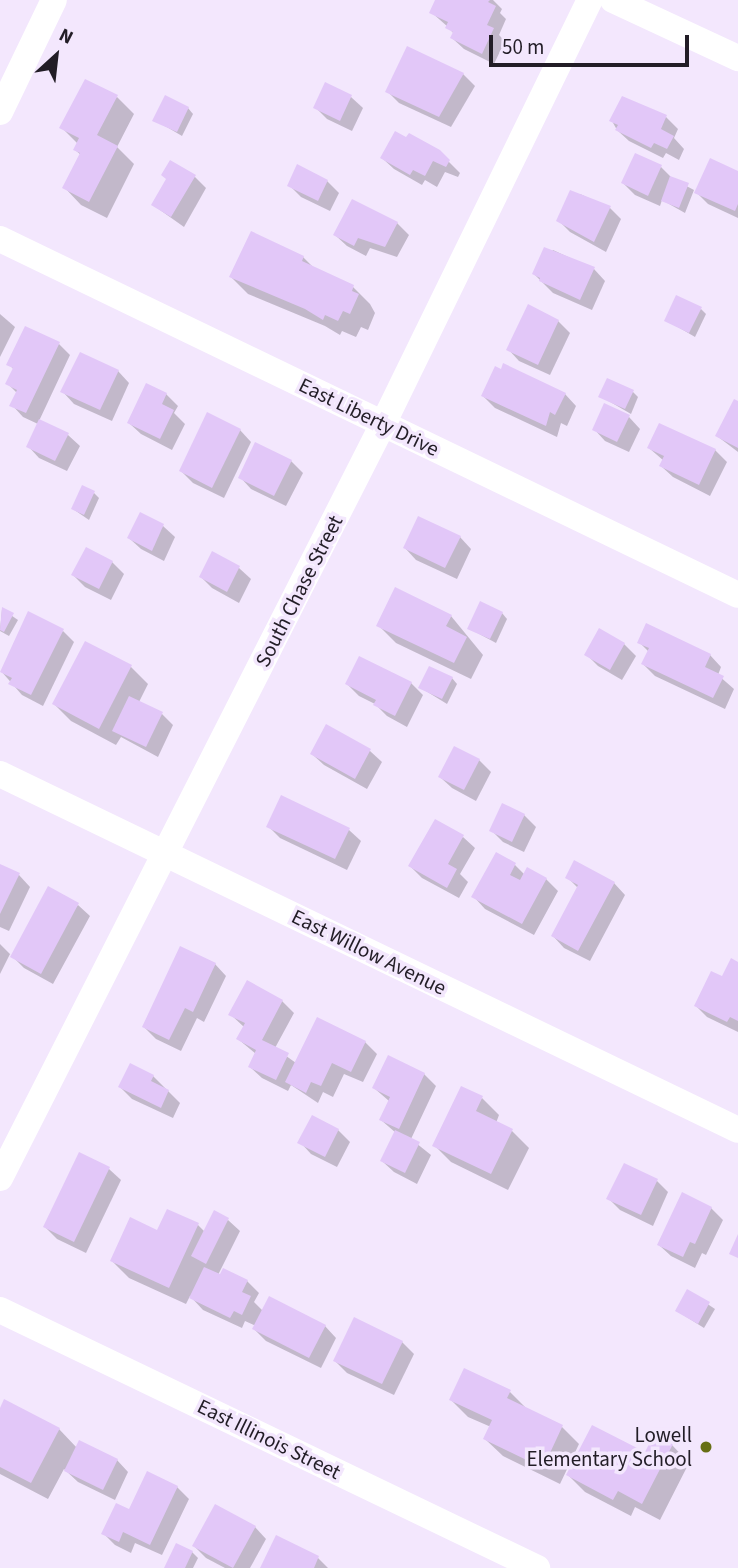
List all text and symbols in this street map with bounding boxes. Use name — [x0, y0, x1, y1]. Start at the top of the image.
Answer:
north arrow — [21, 21, 91, 91]
scale bar — [493, 21, 692, 65]
text: N — [54, 22, 78, 52]
text: 50 m — [502, 32, 544, 62]
street label: East Liberty Drive — [295, 372, 443, 462]
street label: South Chase Street — [250, 511, 348, 671]
street label: East Willow Avenue — [288, 904, 450, 1000]
street label: East Illinois Street — [193, 1393, 345, 1485]
place label: Lowell Elementary School — [526, 1422, 692, 1472]
marker: Lowell Elementary School — [698, 1439, 714, 1455]

